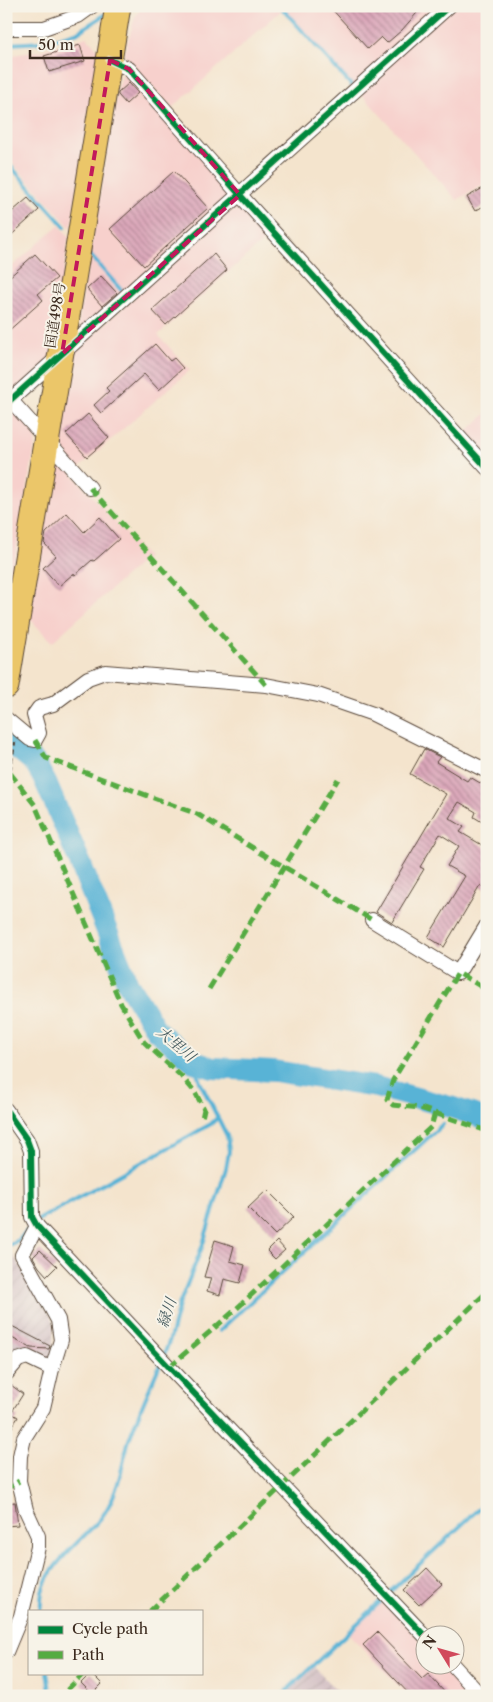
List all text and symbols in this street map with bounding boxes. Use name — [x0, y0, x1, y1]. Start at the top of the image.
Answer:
scale bar — [30, 28, 121, 60]
text: 50 m — [38, 35, 74, 54]
street label: 国道498号 — [41, 281, 69, 349]
water label: 大里川 — [153, 1022, 201, 1067]
water label: 緑川 — [153, 1294, 181, 1330]
legend — [28, 1610, 202, 1674]
text: Cycle path — [72, 1619, 149, 1638]
north arrow — [416, 1624, 466, 1674]
text: N — [419, 1632, 440, 1652]
text: Path — [72, 1645, 105, 1664]

